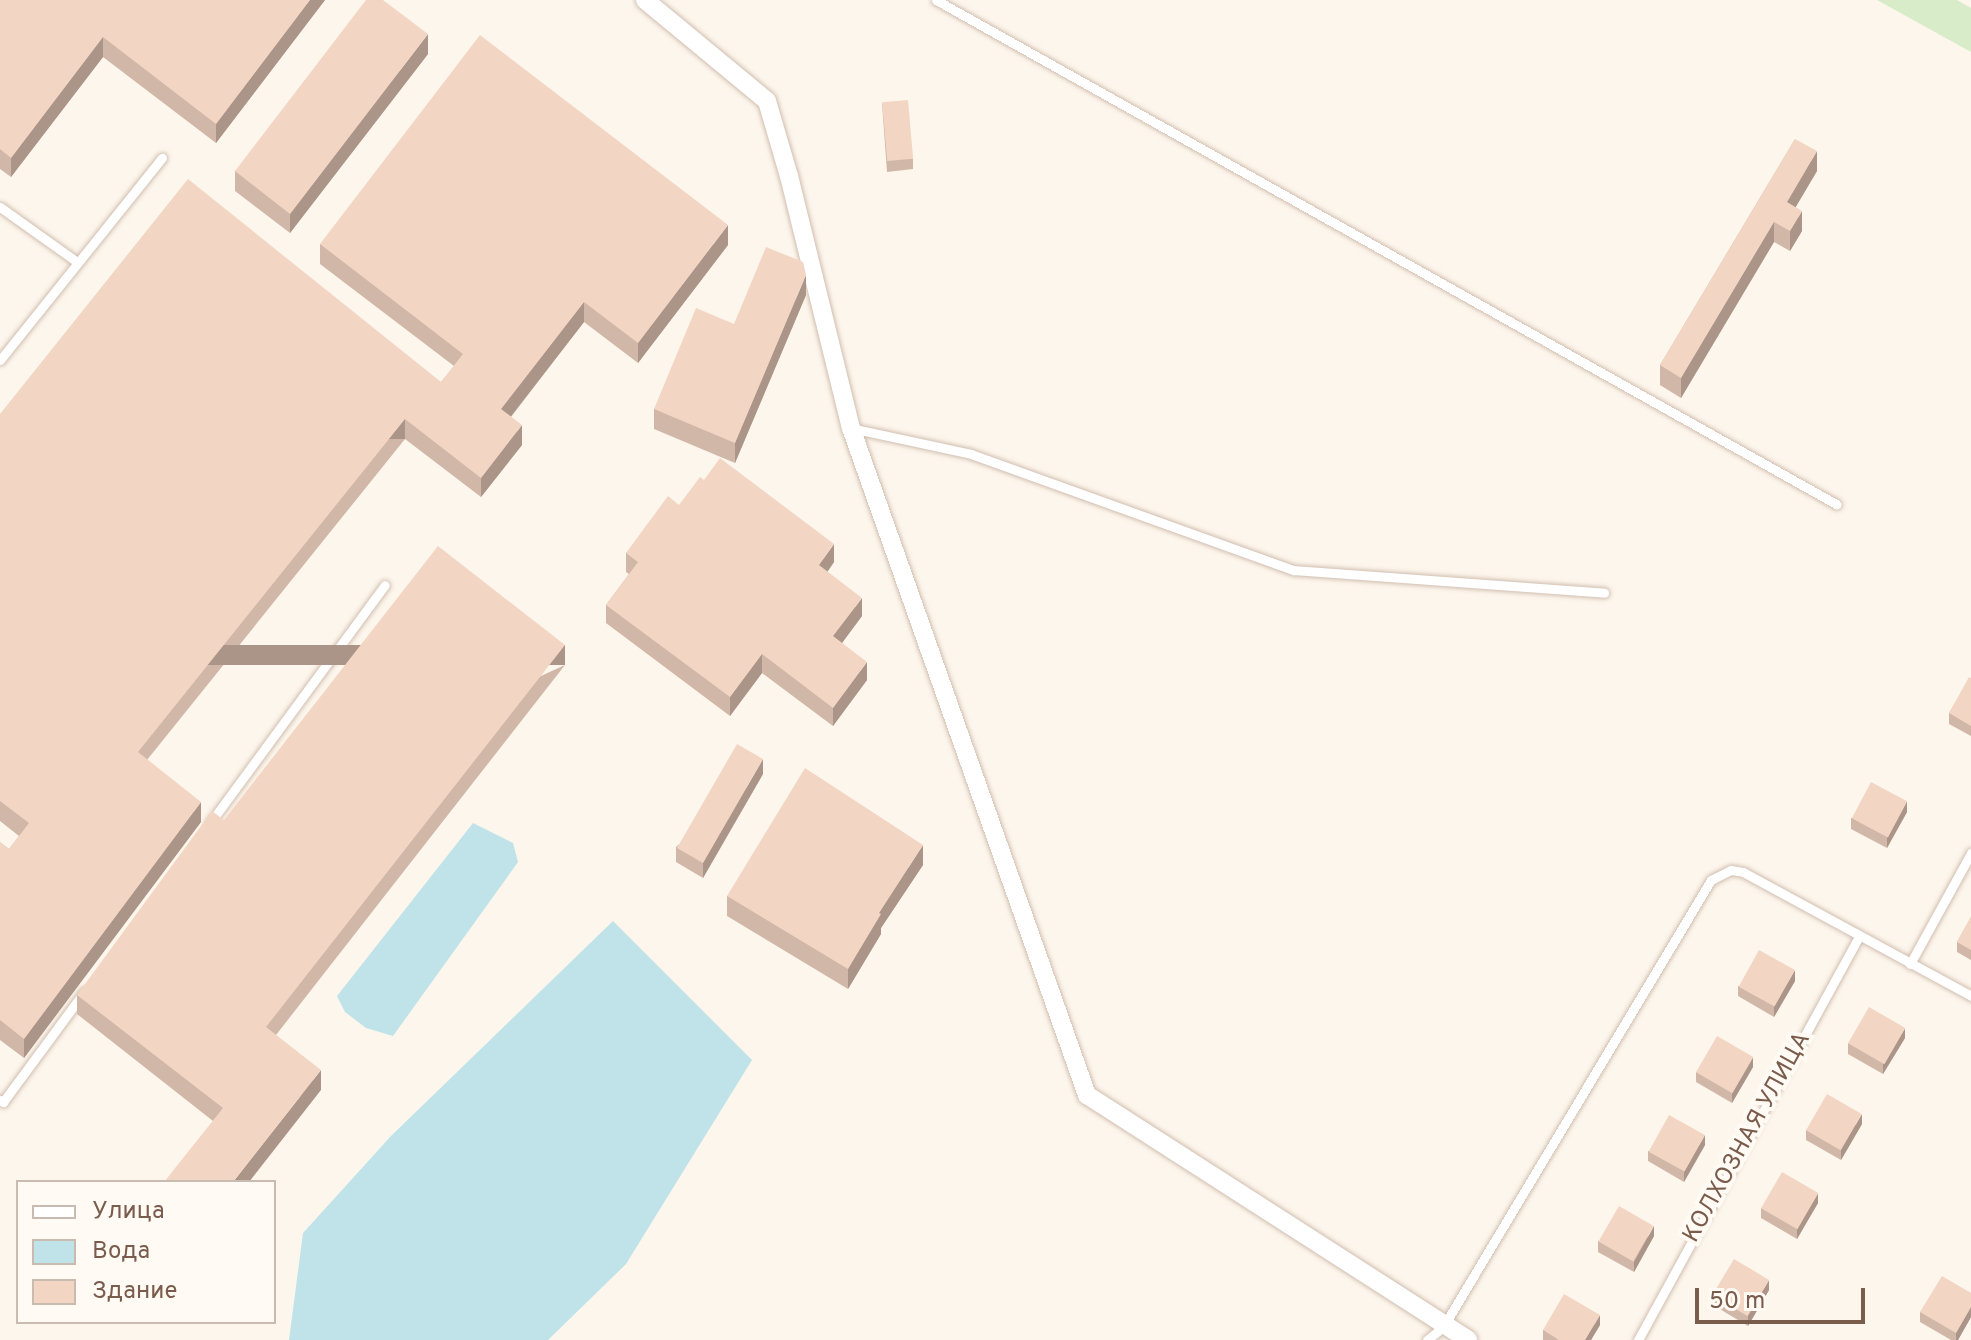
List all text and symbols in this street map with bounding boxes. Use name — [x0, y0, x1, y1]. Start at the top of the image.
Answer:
street label: КОЛХОЗНАЯ УЛИЦА — [1678, 1028, 1818, 1248]
legend — [16, 1180, 276, 1324]
text: Улица — [92, 1197, 165, 1227]
text: Вода — [92, 1237, 150, 1267]
scale bar — [1699, 1272, 1869, 1322]
text: Здание — [92, 1277, 178, 1307]
text: 50 m — [1709, 1287, 1765, 1317]

